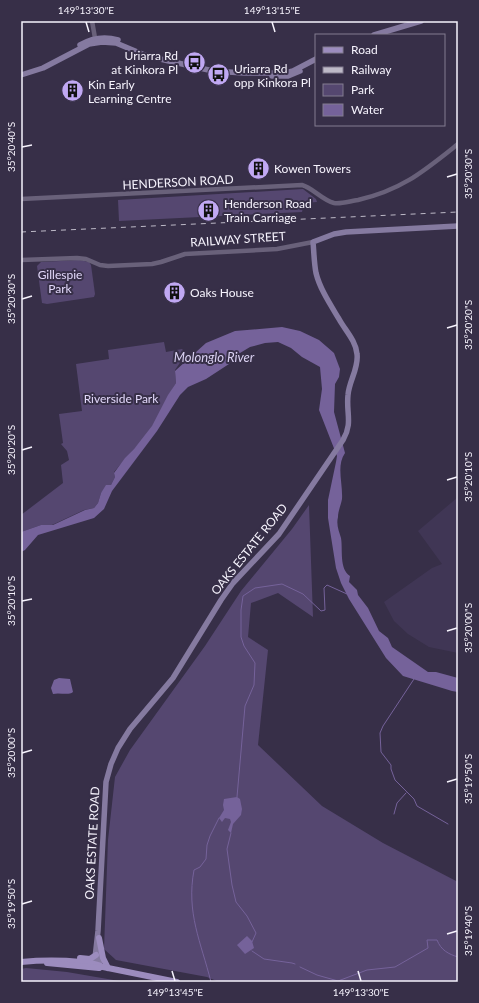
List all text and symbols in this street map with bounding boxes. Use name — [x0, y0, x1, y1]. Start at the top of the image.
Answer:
text: 149°13'30"E — [58, 4, 114, 16]
text: 149°13'15"E — [244, 4, 300, 16]
legend — [315, 34, 445, 126]
text: Road — [351, 42, 378, 57]
place label: Uriarra Rd at Kinkora Pl — [111, 48, 178, 77]
bus stop icon: Uriarra Rd at Kinkora Pl — [181, 49, 207, 75]
place label: Uriarra Rd opp Kinkora Pl — [234, 61, 311, 90]
bus stop icon: Uriarra Rd opp Kinkora Pl — [205, 62, 231, 88]
text: Railway — [351, 62, 392, 77]
place label: Kin Early Learning Centre — [88, 77, 172, 106]
building icon: Kin Early Learning Centre — [59, 78, 85, 104]
text: Park — [351, 82, 375, 97]
text: Water — [351, 102, 384, 117]
text: 35°20'40"S — [5, 122, 17, 172]
text: 35°20'30"S — [462, 149, 474, 199]
building icon: Kowen Towers — [246, 155, 272, 181]
place label: Kowen Towers — [274, 161, 351, 176]
street label: HENDERSON ROAD — [122, 172, 234, 192]
place label: Henderson Road Train Carriage — [224, 196, 312, 225]
building icon: Henderson Road Train Carriage — [196, 197, 222, 223]
street label: RAILWAY STREET — [190, 228, 286, 250]
park label: Gillespie Park — [38, 267, 82, 296]
text: 35°20'30"S — [5, 274, 17, 324]
building icon: Oaks House — [161, 279, 187, 305]
place label: Oaks House — [190, 285, 254, 300]
text: 35°20'20"S — [462, 300, 474, 350]
water label: Molonglo River — [174, 349, 255, 365]
park label: Riverside Park — [84, 391, 159, 406]
text: 35°20'20"S — [5, 425, 17, 475]
text: 35°20'10"S — [462, 452, 474, 502]
street label: OAKS ESTATE ROAD — [208, 500, 290, 598]
text: 35°20'10"S — [5, 576, 17, 626]
text: 35°20'00"S — [462, 603, 474, 653]
text: 35°20'00"S — [5, 728, 17, 778]
text: 35°19'50"S — [462, 754, 474, 804]
street label: OAKS ESTATE ROAD — [82, 786, 102, 900]
text: 35°19'50"S — [5, 879, 17, 929]
text: 35°19'40"S — [462, 906, 474, 956]
text: 149°13'45"E — [147, 986, 203, 998]
text: 149°13'30"E — [333, 986, 389, 998]

